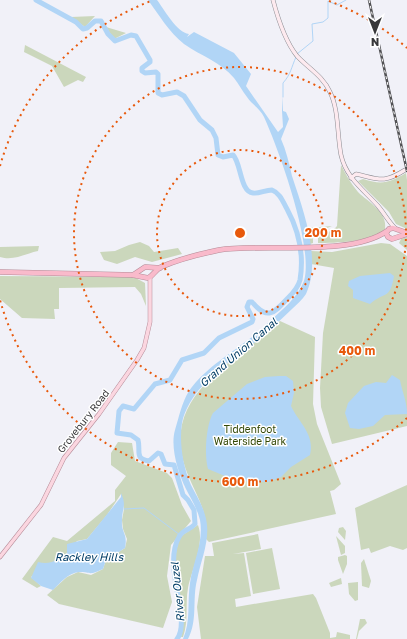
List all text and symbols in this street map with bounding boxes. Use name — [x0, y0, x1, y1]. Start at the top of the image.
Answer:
north arrow — [355, 12, 395, 52]
text: N — [371, 36, 379, 49]
text: 200 m — [305, 225, 341, 240]
centre of rings — [233, 226, 247, 240]
water label: Grand Union Canal — [197, 314, 280, 389]
text: 400 m — [339, 343, 375, 358]
street label: Grovebury Road — [55, 387, 111, 455]
park label: Tiddenfoot Waterside Park — [214, 423, 287, 447]
text: 600 m — [222, 474, 258, 489]
water label: Rackley Hills — [55, 550, 124, 564]
water label: River Ouzel — [167, 561, 187, 623]

